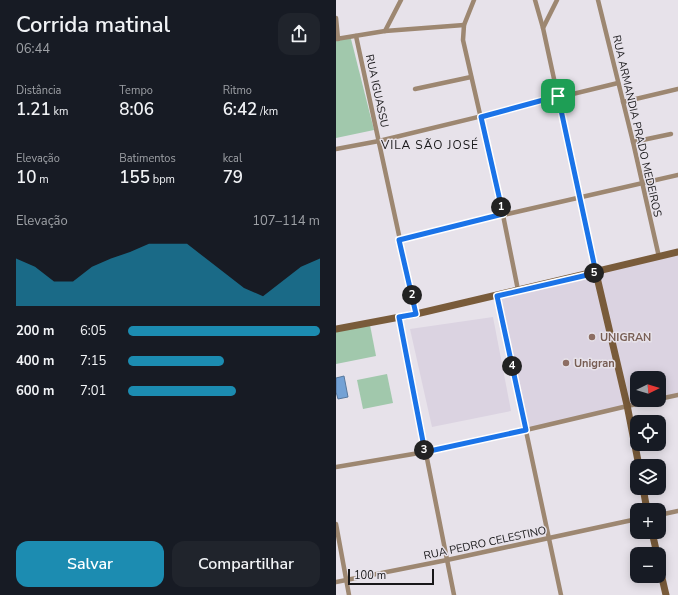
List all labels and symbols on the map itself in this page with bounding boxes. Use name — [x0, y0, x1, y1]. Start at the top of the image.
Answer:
street label: RUA ARMANDIA PRADO MEDEIROS — [609, 34, 665, 219]
street label: RUA IGUASSU — [362, 53, 392, 129]
pin — [541, 79, 575, 113]
district label: VILA SÃO JOSÉ — [380, 137, 479, 153]
pin: 1 — [491, 197, 511, 217]
pin: 5 — [584, 263, 604, 283]
pin: 2 — [402, 285, 422, 305]
place label: UNIGRAN — [600, 330, 651, 345]
marker: UNIGRAN — [587, 332, 597, 342]
pin: 4 — [502, 356, 522, 376]
place label: Unigran — [574, 356, 615, 371]
marker: Unigran — [561, 358, 571, 368]
north arrow — [630, 371, 666, 407]
pin: 3 — [414, 440, 434, 460]
street label: RUA PEDRO CELESTINO — [422, 523, 548, 563]
scale bar — [348, 567, 434, 586]

